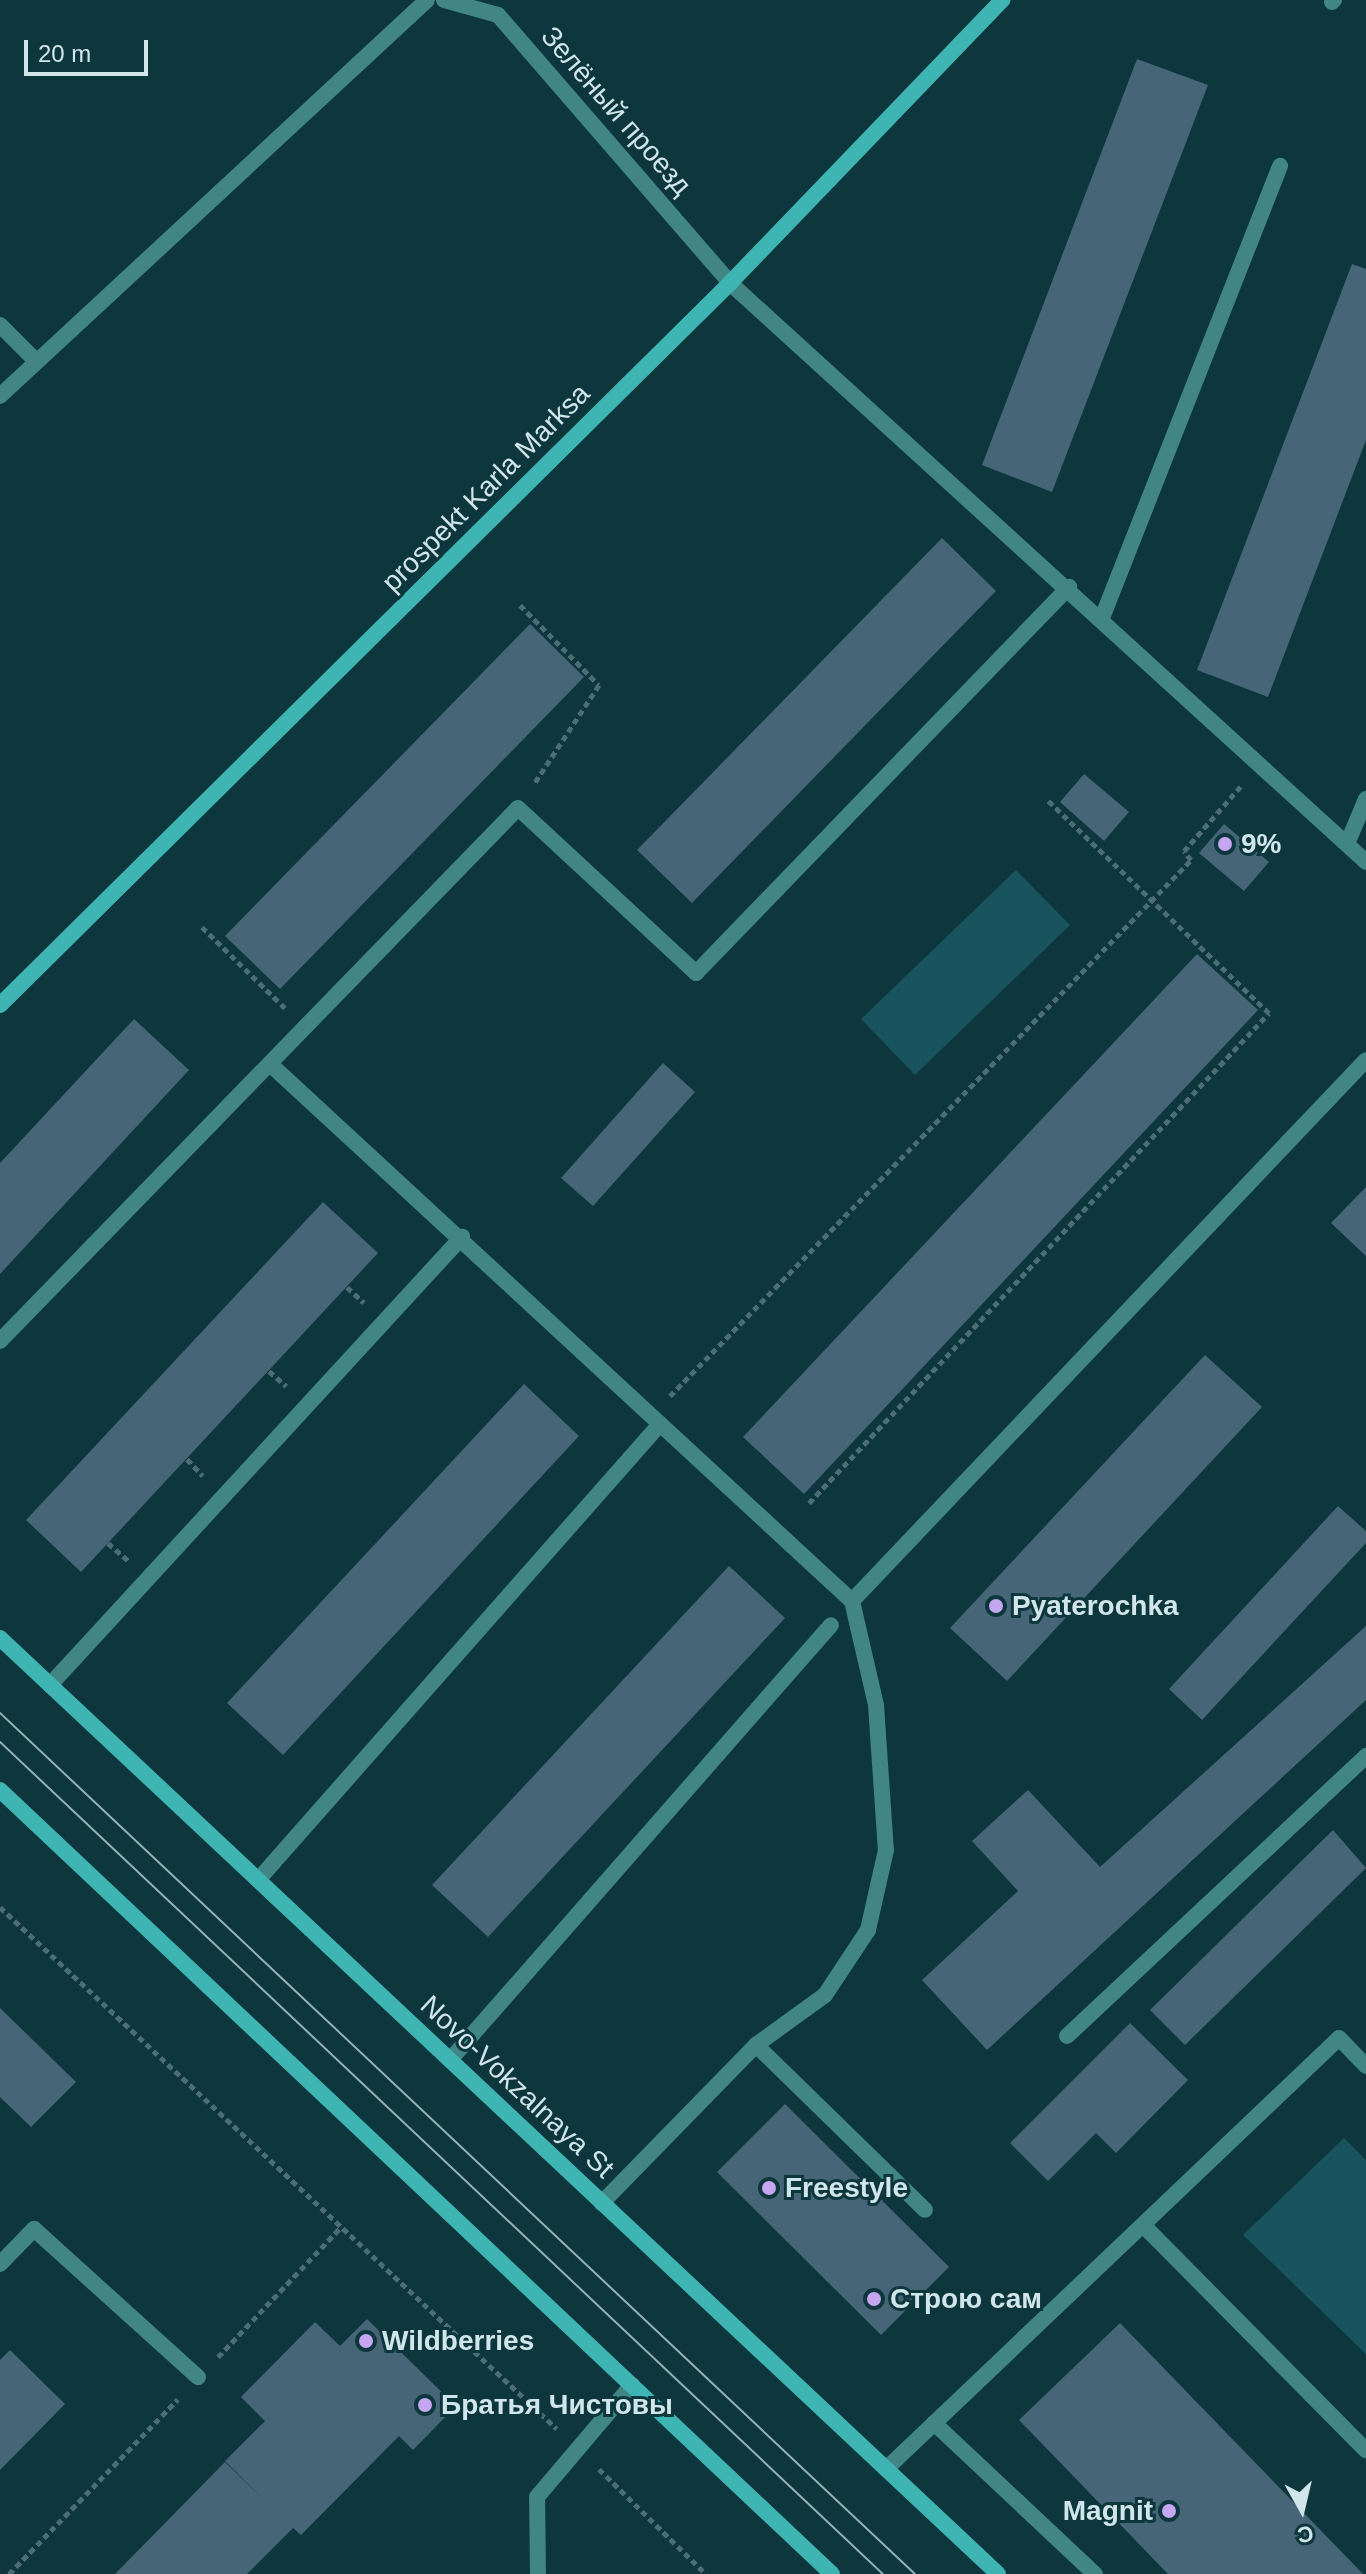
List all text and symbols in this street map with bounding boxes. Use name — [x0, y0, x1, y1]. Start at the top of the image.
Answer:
street label: Зелёный проезд — [534, 20, 698, 202]
scale bar — [28, 24, 152, 74]
text: 20 m — [38, 40, 91, 67]
street label: prospekt Karla Marksa — [375, 377, 597, 599]
place label: 9% — [1241, 827, 1281, 861]
marker: 9% — [1216, 835, 1234, 853]
place label: Pyaterochka — [1012, 1589, 1179, 1623]
marker: Pyaterochka — [987, 1597, 1005, 1615]
street label: Novo-Vokzalnaya St — [413, 1989, 621, 2185]
place label: Freestyle — [785, 2171, 908, 2205]
marker: Freestyle — [760, 2179, 778, 2197]
place label: Строю сам — [890, 2282, 1042, 2316]
marker: Строю сам — [865, 2290, 883, 2308]
place label: Wildberries — [382, 2324, 534, 2358]
marker: Wildberries — [357, 2332, 375, 2350]
place label: Братья Чистовы — [441, 2388, 673, 2422]
marker: Братья Чистовы — [416, 2396, 434, 2414]
north arrow — [1262, 2470, 1342, 2550]
place label: Magnit — [1063, 2494, 1153, 2528]
marker: Magnit — [1160, 2502, 1178, 2520]
text: С — [1296, 2521, 1315, 2548]

